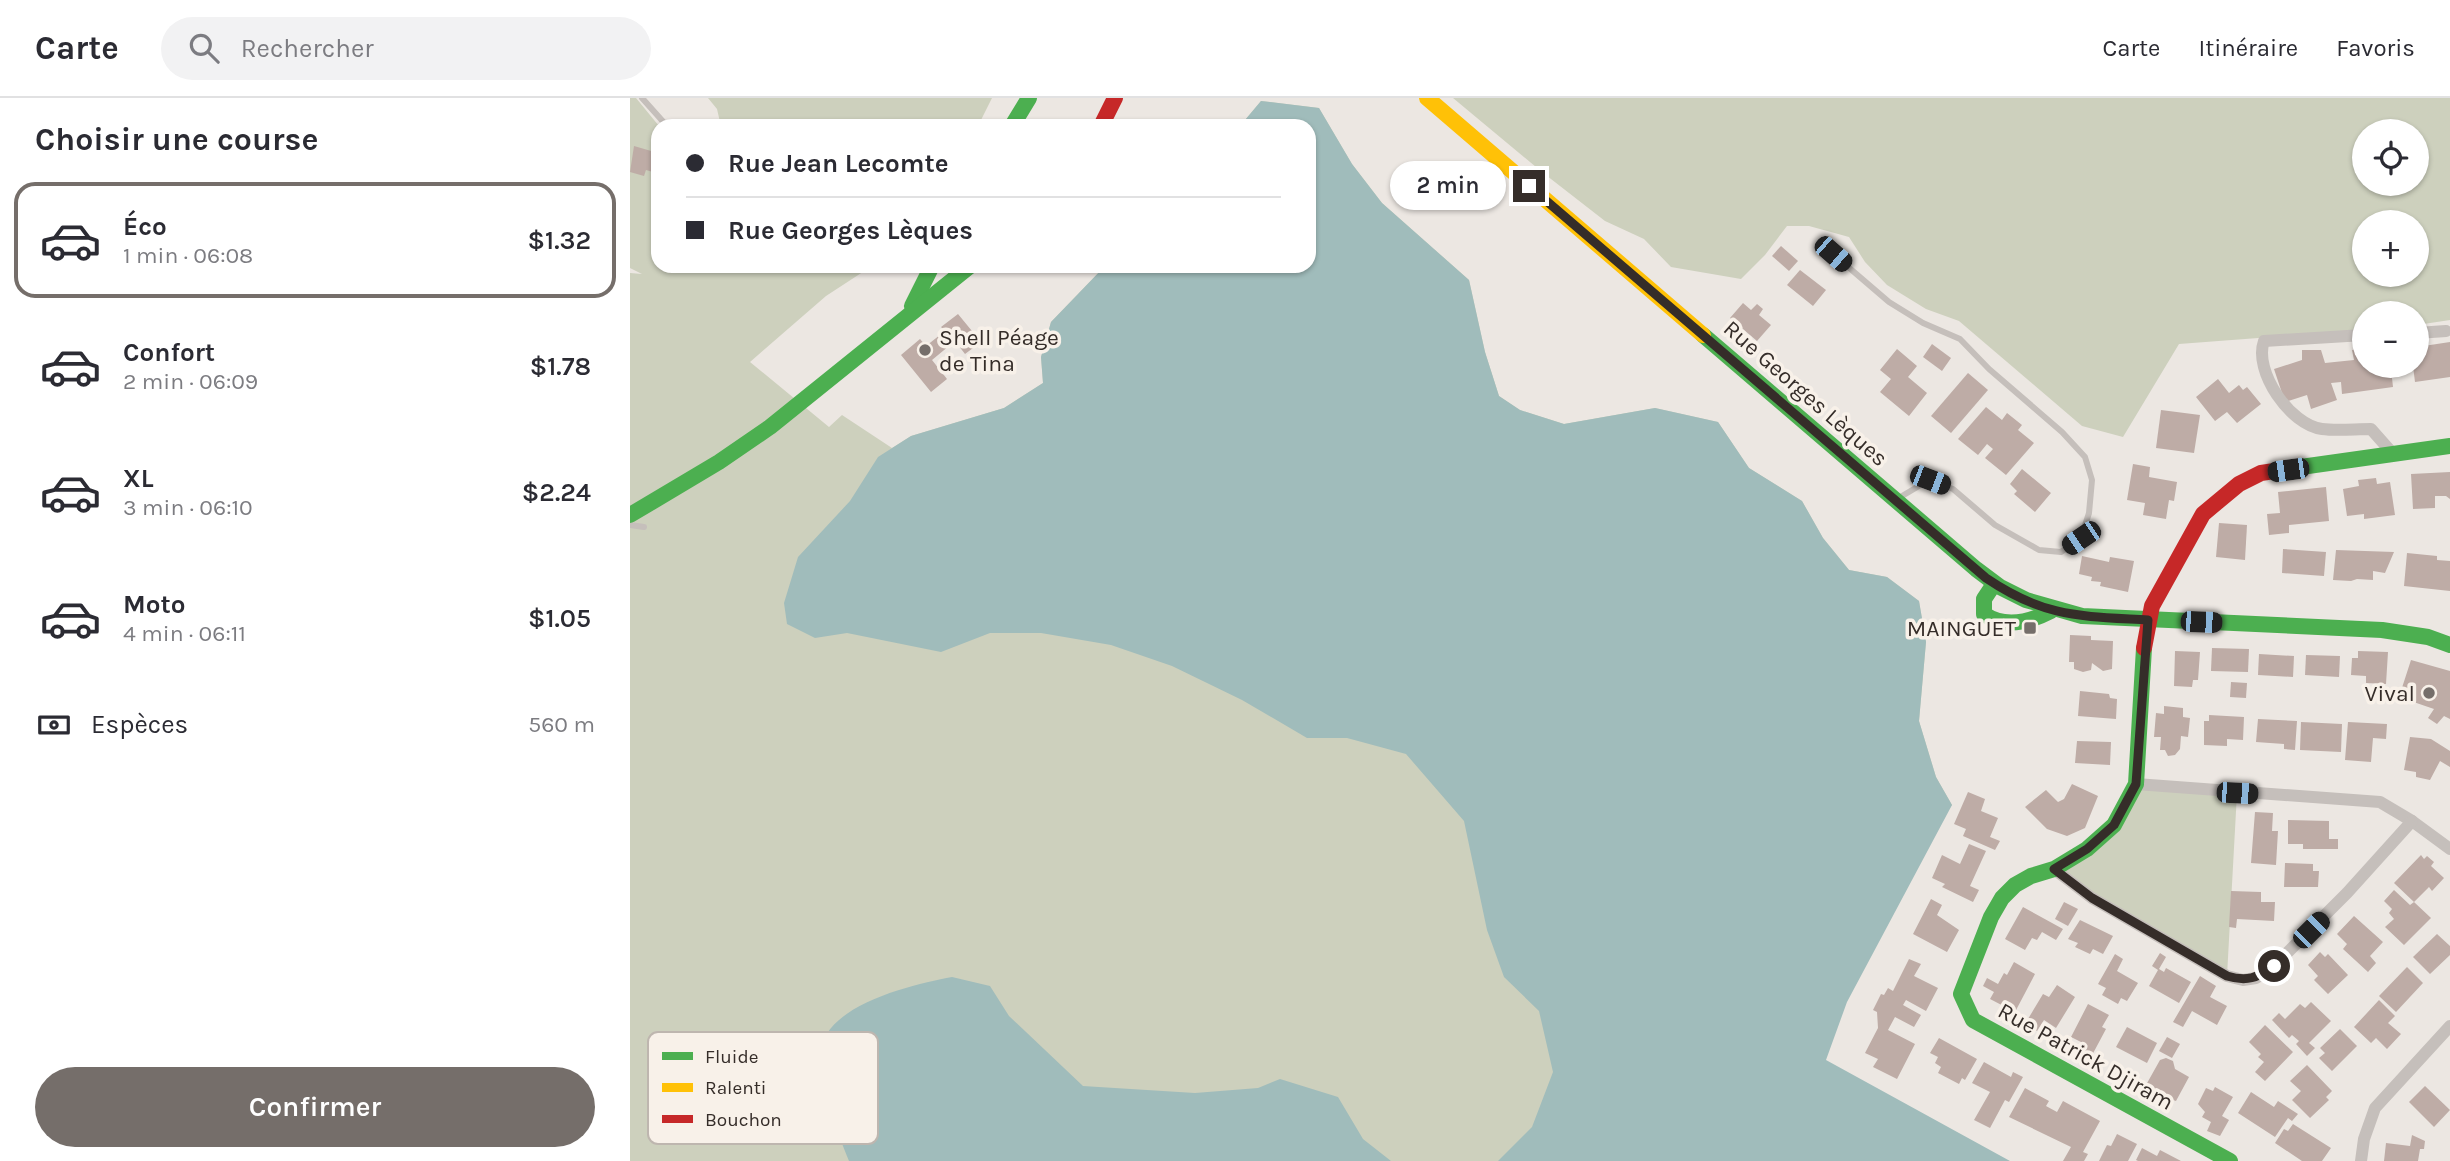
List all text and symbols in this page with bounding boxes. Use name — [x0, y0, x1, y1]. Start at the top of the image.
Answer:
search box — [161, 17, 651, 80]
text: Carte — [35, 29, 119, 67]
icon: search — [185, 29, 223, 67]
text: Rechercher — [241, 33, 374, 64]
text: Carte — [2102, 34, 2160, 62]
text: Itinéraire — [2198, 34, 2298, 62]
text: Favoris — [2336, 34, 2415, 62]
map controls — [2352, 119, 2429, 378]
button: locate — [2352, 119, 2429, 196]
text: Choisir une course — [35, 121, 318, 158]
text: Rue Jean Lecomte — [728, 148, 949, 179]
callout: 2 min — [1389, 162, 1504, 210]
route end — [1513, 170, 1545, 202]
text: 2 min — [1417, 172, 1479, 199]
icon: car — [39, 209, 102, 272]
button: + — [2352, 210, 2429, 287]
text: Éco — [123, 211, 167, 242]
text: Rue Georges Lèques — [728, 215, 973, 246]
text: $1.32 — [528, 225, 591, 256]
car — [1811, 232, 1856, 276]
text: 1 min · 06:08 — [123, 242, 253, 269]
button: − — [2352, 301, 2429, 378]
street label: Rue Georges Lèques — [1718, 315, 1893, 472]
place label: Shell Péage de Tina — [939, 324, 1059, 377]
icon: car — [39, 335, 102, 398]
text: Confort — [123, 337, 215, 368]
marker: Shell Péage de Tina — [917, 342, 933, 358]
text: $1.78 — [530, 351, 591, 382]
text: 2 min · 06:09 — [123, 368, 258, 395]
car — [2266, 457, 2311, 483]
icon: car — [39, 461, 102, 524]
text: XL — [123, 463, 154, 494]
car — [1907, 463, 1954, 497]
text: $2.24 — [522, 477, 591, 508]
text: 3 min · 06:10 — [123, 494, 253, 521]
car — [2058, 518, 2105, 558]
icon: car — [39, 587, 102, 650]
text: Moto — [123, 589, 185, 620]
text: $1.05 — [528, 603, 591, 634]
car — [2180, 611, 2223, 633]
place label: MAINGUET — [1907, 615, 2016, 642]
text: 4 min · 06:11 — [123, 620, 246, 647]
marker: MAINGUET — [2022, 620, 2038, 636]
place label: Vival — [2365, 680, 2415, 707]
marker: Vival — [2421, 685, 2437, 701]
icon: cash — [35, 706, 73, 744]
text: Espèces — [91, 709, 188, 740]
text: 560 m — [528, 711, 595, 738]
car — [2216, 781, 2259, 805]
car — [2289, 908, 2334, 952]
route start — [2258, 950, 2290, 982]
street label: Rue Patrick Djiram — [1993, 997, 2178, 1116]
legend — [648, 1032, 878, 1144]
text: Fluide — [705, 1046, 758, 1068]
button: Confirmer — [35, 1067, 595, 1147]
text: Ralenti — [705, 1077, 766, 1099]
text: Bouchon — [705, 1109, 782, 1131]

